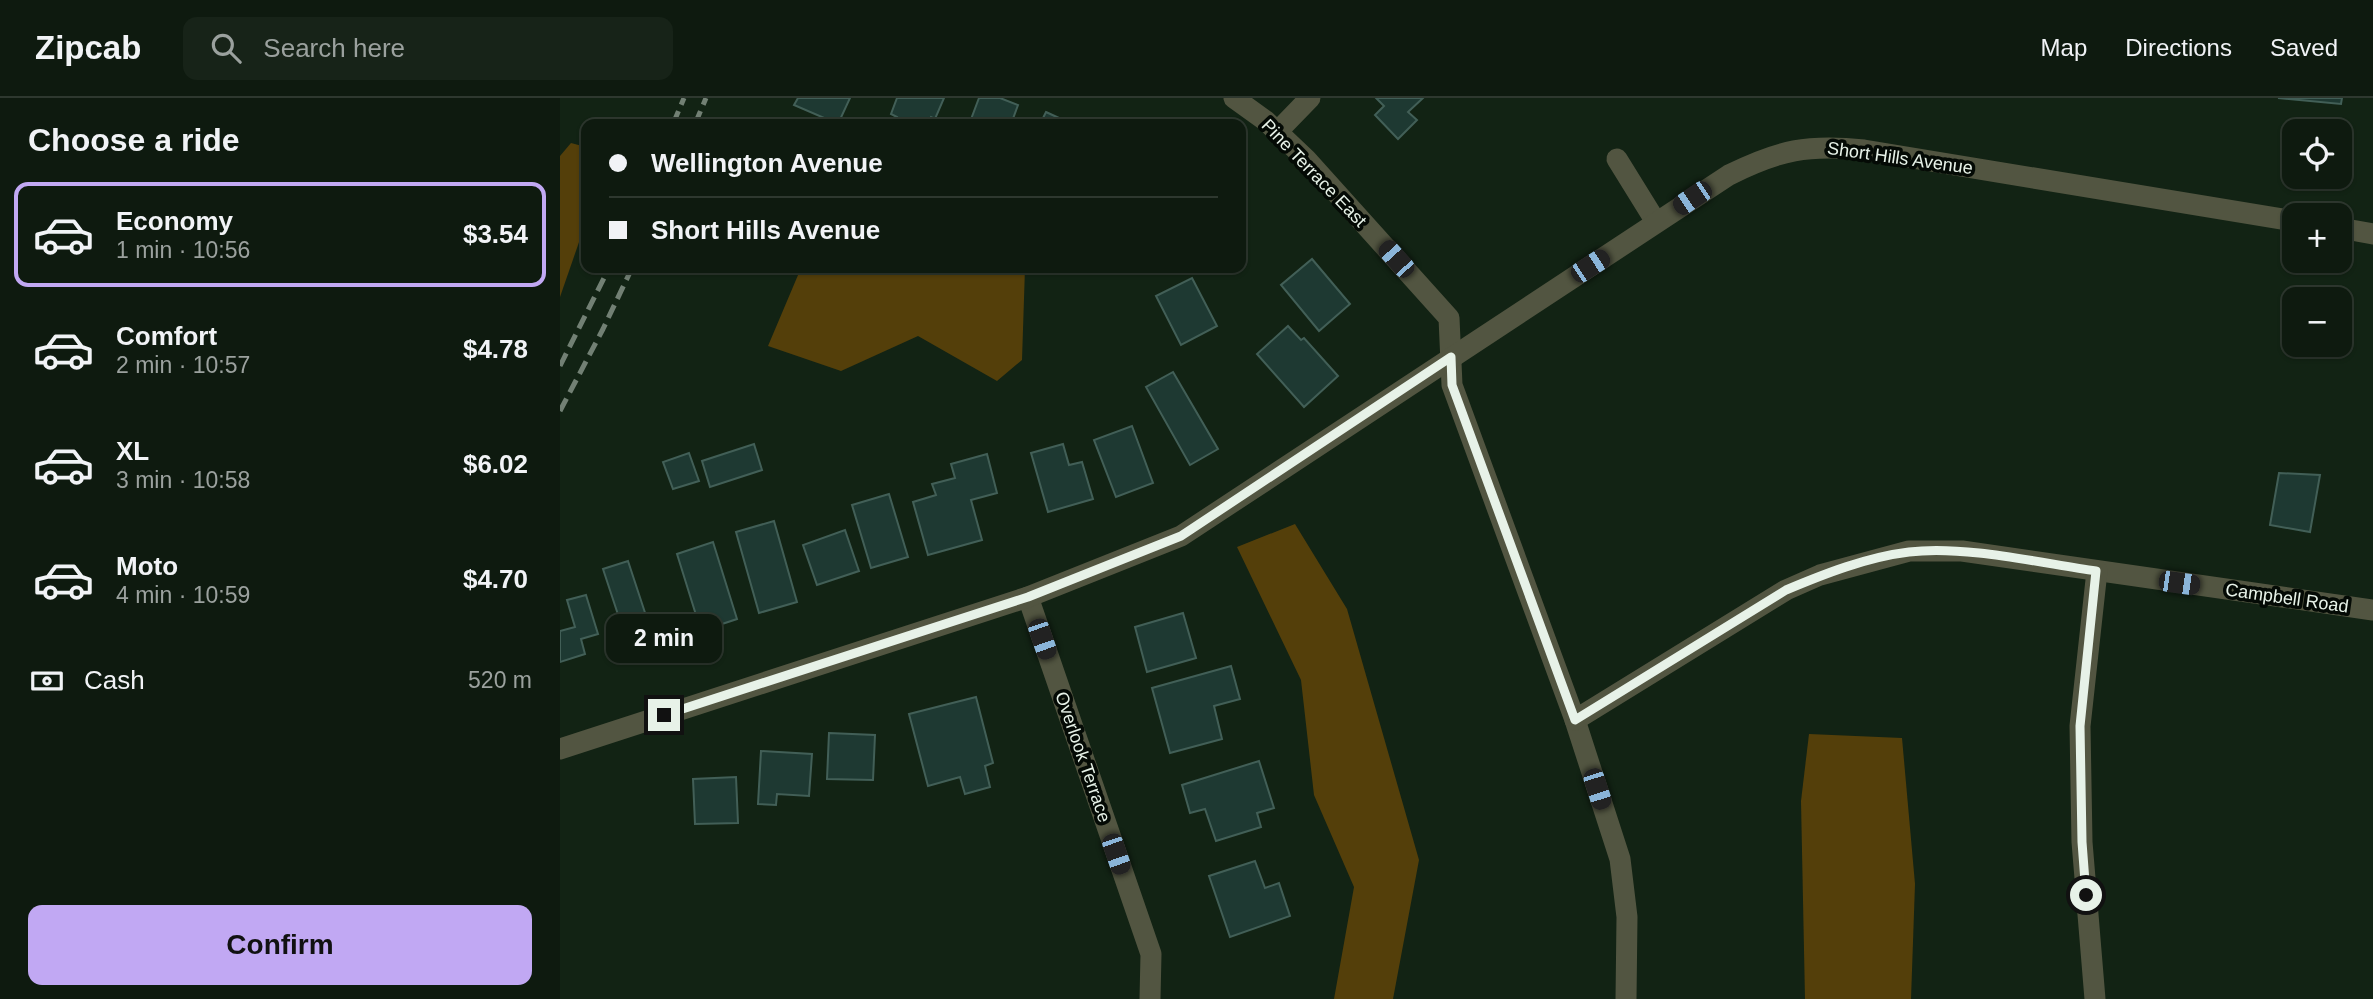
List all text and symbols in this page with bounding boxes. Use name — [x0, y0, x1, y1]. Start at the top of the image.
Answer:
search box — [183, 17, 673, 80]
text: Zipcab — [35, 29, 141, 66]
icon: search — [207, 29, 245, 67]
text: Search here — [263, 33, 405, 63]
text: Map — [2041, 34, 2087, 61]
text: Directions — [2125, 34, 2232, 61]
text: Saved — [2270, 34, 2338, 61]
street label: Pine Terrace East — [1258, 115, 1370, 231]
map controls — [2282, 119, 2352, 357]
button: locate — [2282, 119, 2352, 189]
text: Choose a ride — [28, 122, 240, 158]
street label: Short Hills Avenue — [1826, 138, 1974, 178]
text: Wellington Avenue — [651, 148, 883, 178]
car — [1669, 178, 1716, 218]
icon: car — [32, 203, 95, 266]
button: + — [2282, 203, 2352, 273]
text: Economy — [116, 206, 233, 236]
text: Short Hills Avenue — [651, 215, 880, 245]
text: $3.54 — [463, 219, 528, 249]
car — [1375, 236, 1418, 282]
text: 1 min · 10:56 — [116, 237, 250, 263]
car — [1567, 246, 1614, 286]
button: − — [2282, 287, 2352, 357]
icon: car — [32, 318, 95, 381]
text: Comfort — [116, 321, 217, 351]
text: $4.78 — [463, 334, 528, 364]
text: 2 min · 10:57 — [116, 352, 250, 378]
icon: car — [32, 433, 95, 496]
text: XL — [116, 436, 149, 466]
text: $6.02 — [463, 449, 528, 479]
text: 3 min · 10:58 — [116, 467, 250, 493]
icon: car — [32, 548, 95, 611]
text: Moto — [116, 551, 178, 581]
text: $4.70 — [463, 564, 528, 594]
car — [2157, 570, 2202, 596]
street label: Campbell Road — [2224, 579, 2350, 617]
text: 4 min · 10:59 — [116, 582, 250, 608]
callout: 2 min — [606, 614, 722, 662]
car — [1026, 616, 1059, 662]
text: 2 min — [634, 625, 694, 651]
icon: cash — [28, 662, 66, 700]
text: Cash — [84, 665, 145, 695]
text: 520 m — [468, 667, 532, 693]
street label: Overlook Terrace — [1051, 689, 1115, 825]
route end — [648, 699, 680, 731]
car — [1581, 766, 1614, 812]
car — [1100, 831, 1133, 877]
route start — [2070, 879, 2102, 911]
button: Confirm — [28, 905, 532, 985]

